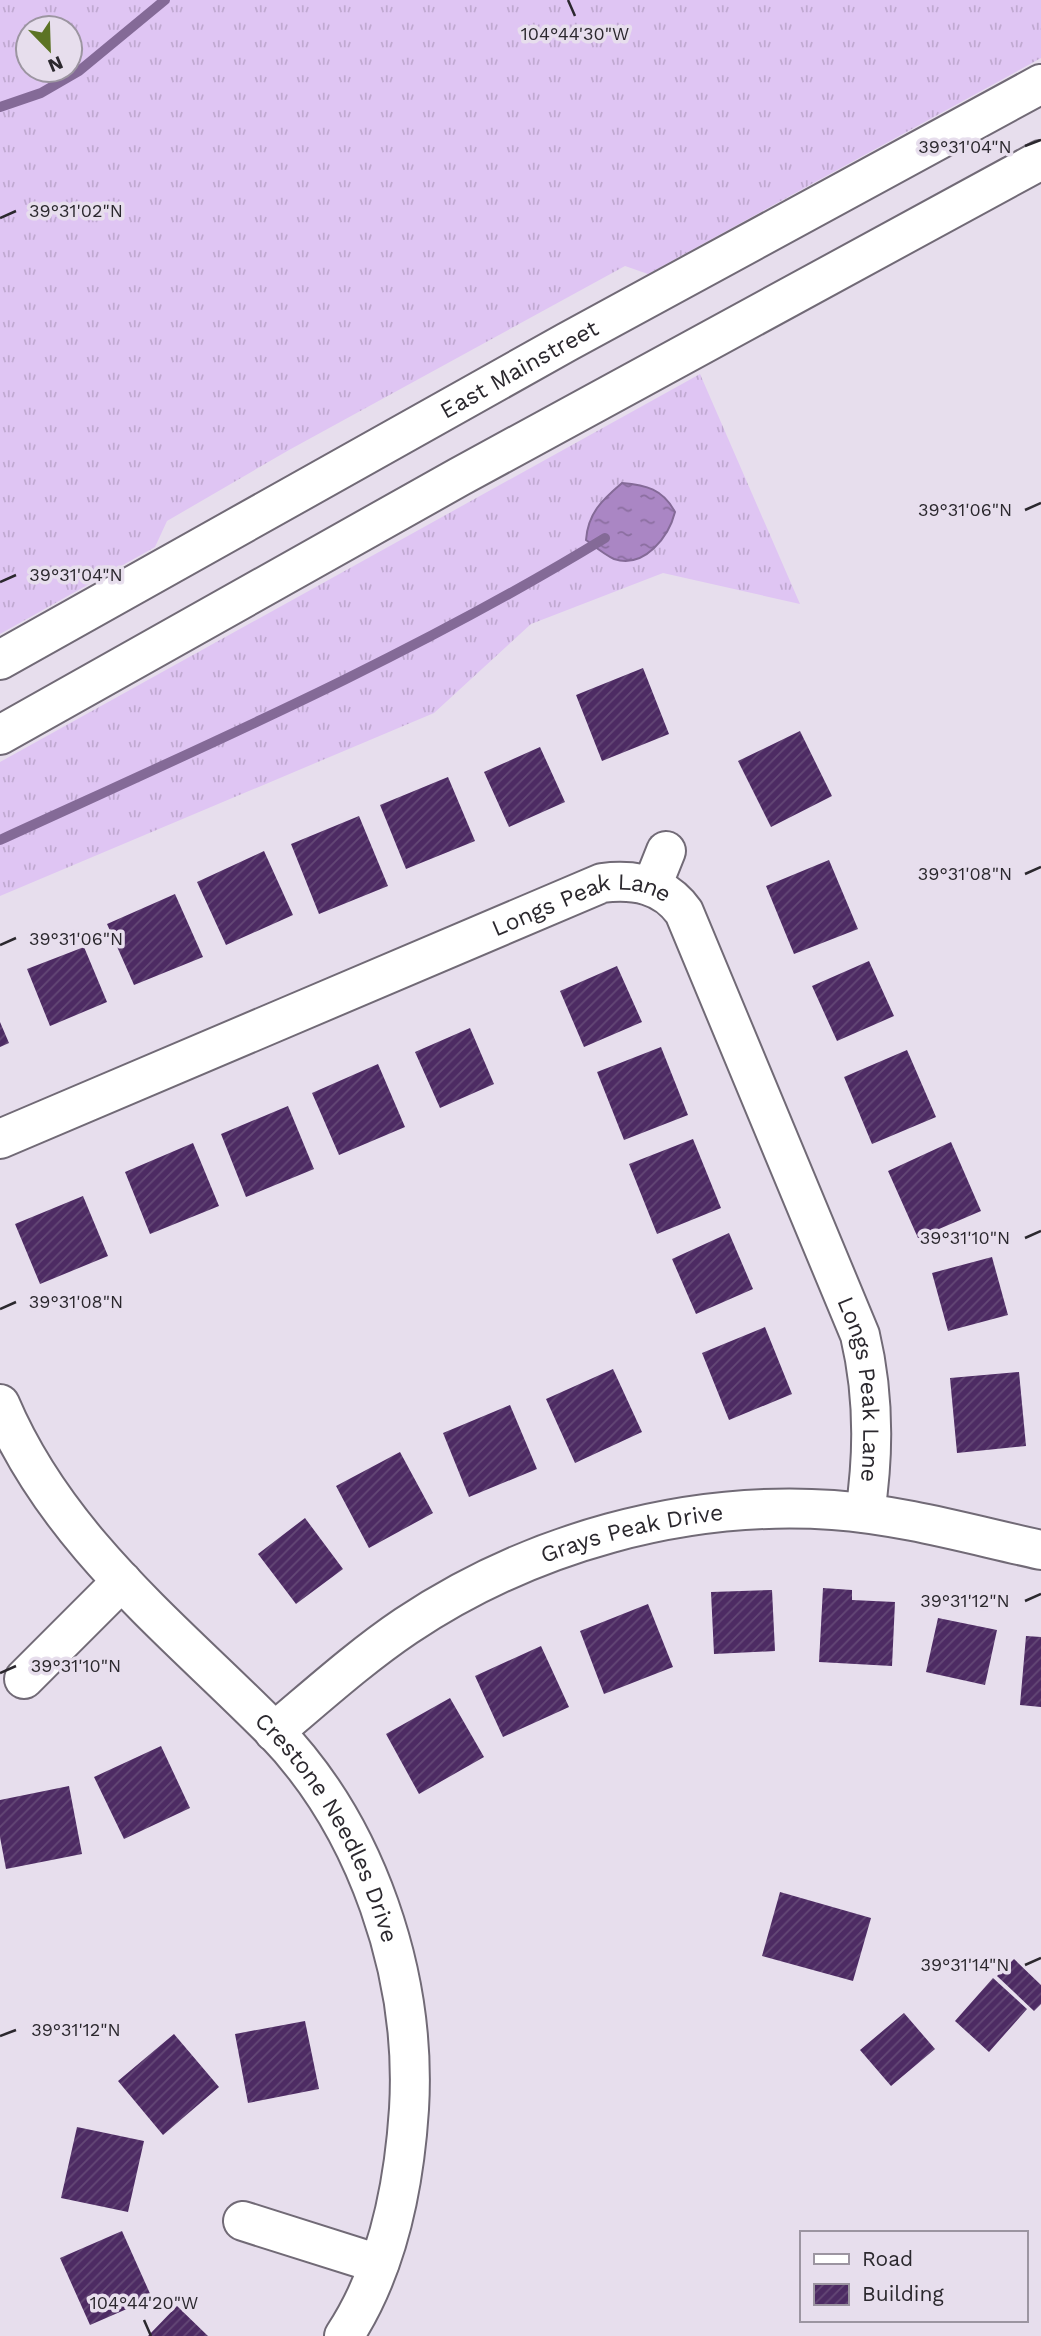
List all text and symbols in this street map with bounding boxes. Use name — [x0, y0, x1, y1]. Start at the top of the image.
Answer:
north arrow — [14, 14, 84, 84]
text: 104°44'30"W — [521, 23, 629, 44]
text: N — [44, 51, 66, 78]
text: 39°31'04"N — [918, 136, 1012, 157]
text: 39°31'02"N — [29, 200, 123, 221]
street label: East Mainstreet — [435, 314, 603, 424]
text: 39°31'06"N — [918, 499, 1012, 520]
text: 39°31'04"N — [29, 564, 123, 585]
text: 39°31'08"N — [918, 863, 1012, 884]
street label: Longs Peak Lane — [488, 869, 676, 942]
text: 39°31'06"N — [29, 928, 123, 949]
text: 39°31'10"N — [920, 1227, 1010, 1248]
text: 39°31'08"N — [29, 1291, 123, 1312]
street label: Longs Peak Lane — [832, 1293, 884, 1483]
street label: Grays Peak Drive — [537, 1499, 725, 1569]
text: 39°31'12"N — [920, 1590, 1010, 1611]
text: 39°31'10"N — [31, 1655, 121, 1676]
street label: Crestone Needles Drive — [249, 1707, 403, 1946]
text: 39°31'14"N — [920, 1954, 1010, 1975]
text: 39°31'12"N — [31, 2019, 121, 2040]
legend — [800, 2231, 1027, 2322]
text: Road — [862, 2246, 913, 2271]
text: Building — [862, 2281, 944, 2306]
text: 104°44'20"W — [90, 2292, 198, 2313]

